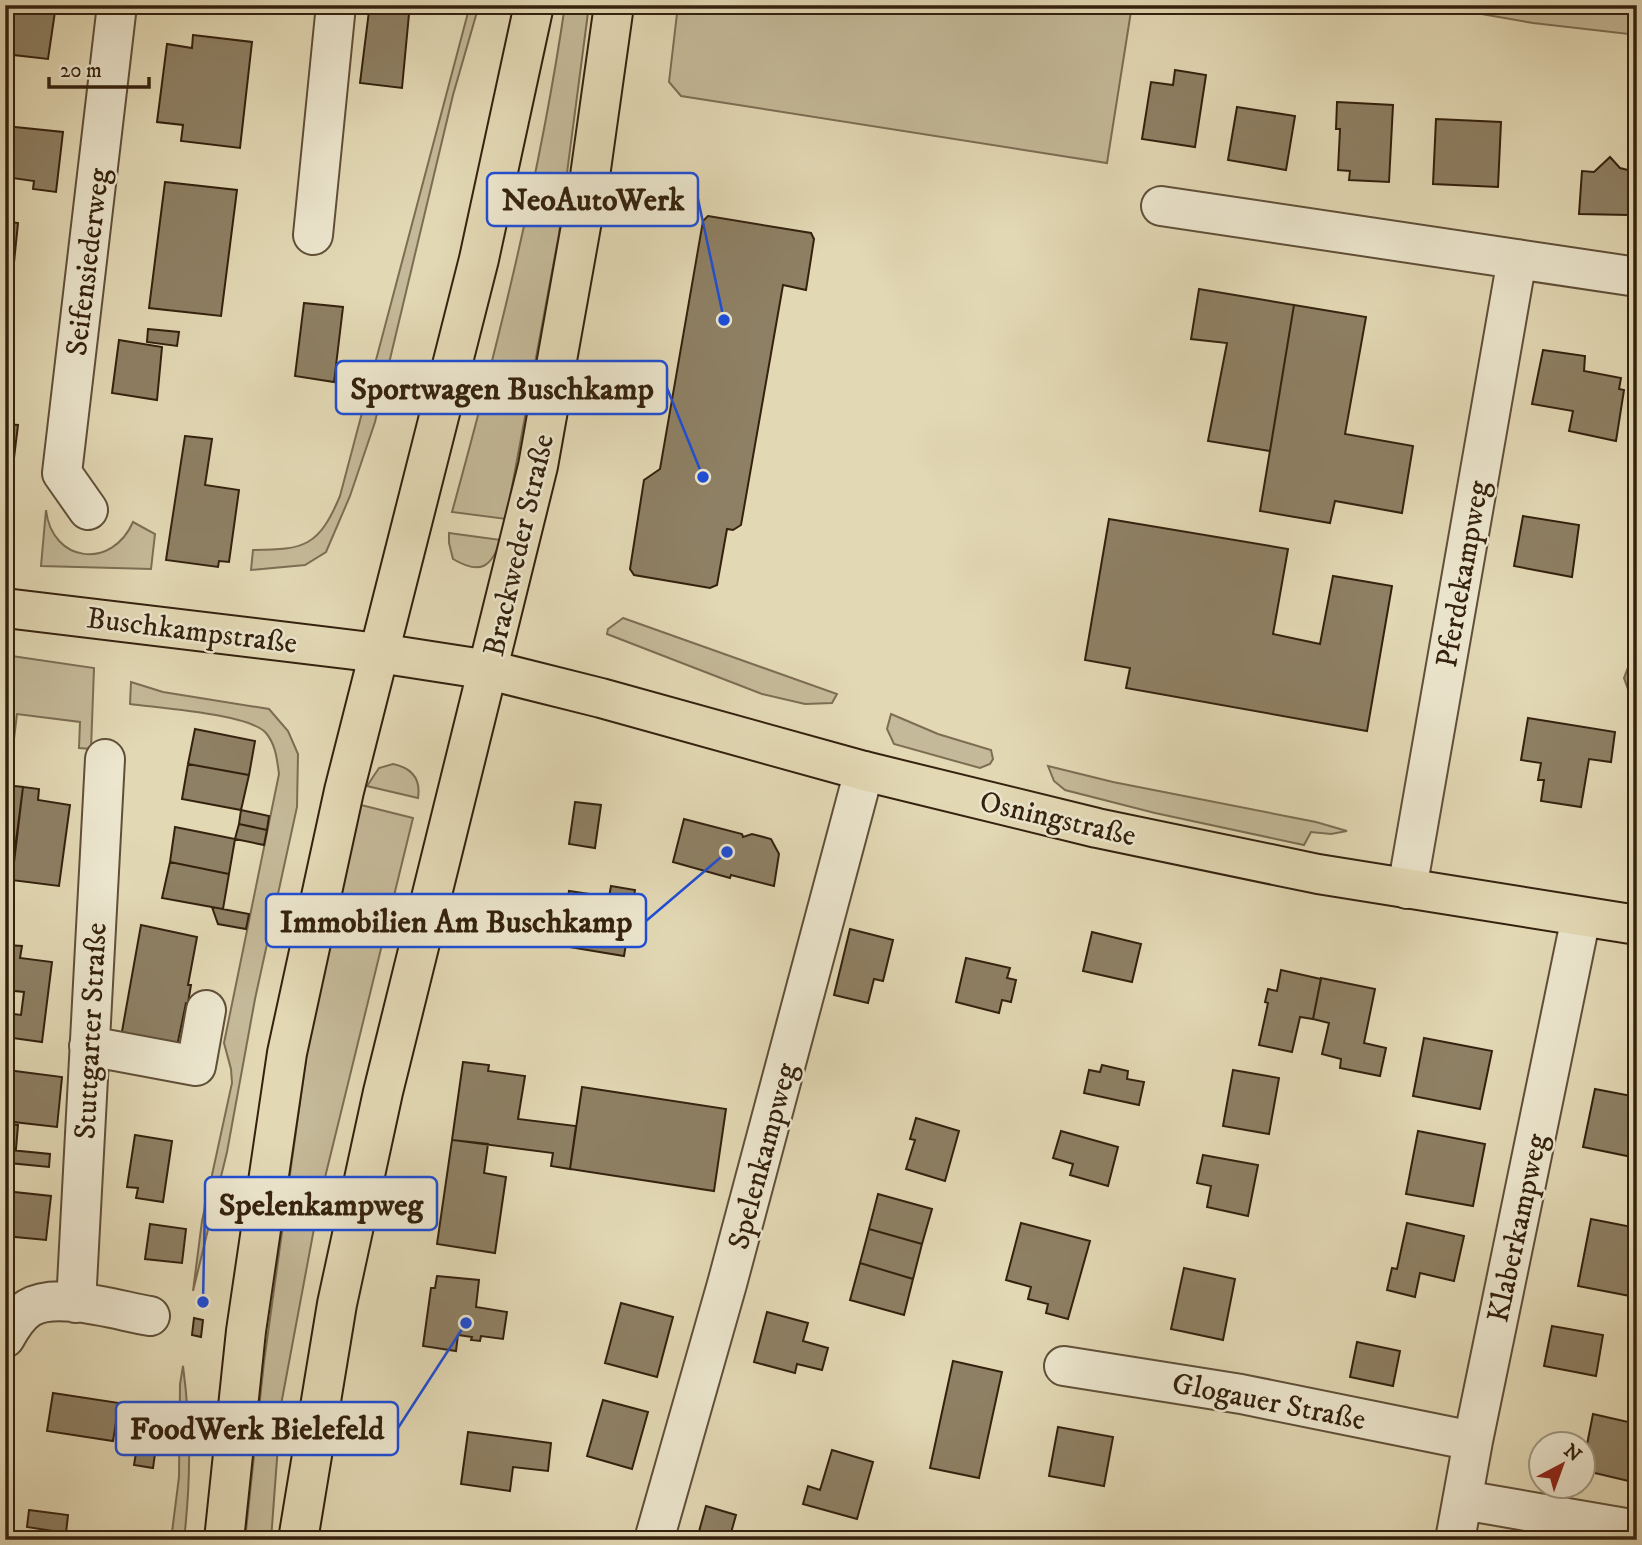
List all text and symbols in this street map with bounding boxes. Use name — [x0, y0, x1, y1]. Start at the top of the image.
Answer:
scale bar — [49, 46, 149, 90]
text: 20 m — [60, 58, 102, 84]
street label: Seifensiederweg — [59, 166, 118, 358]
callout: NeoAutoWerk — [487, 173, 698, 226]
text: NeoAutoWerk — [501, 181, 686, 221]
callout: Sportwagen Buschkamp — [336, 361, 667, 414]
text: Sportwagen Buschkamp — [350, 370, 654, 410]
street label: Brackweder Straße — [476, 431, 563, 660]
street label: Pferdekampweg — [1429, 478, 1498, 671]
street label: Buschkampstraße — [85, 600, 299, 663]
street label: Osningstraße — [976, 784, 1139, 855]
callout: Immobilien Am Buschkamp — [266, 894, 646, 947]
text: Immobilien Am Buschkamp — [280, 903, 632, 943]
street label: Stuttgarter Straße — [67, 922, 116, 1140]
street label: Spelenkampweg — [721, 1059, 806, 1254]
street label: Klaberkampweg — [1480, 1130, 1557, 1326]
callout: Spelenkampweg — [205, 1177, 437, 1230]
text: Spelenkampweg — [219, 1186, 425, 1226]
street label: Glogauer Straße — [1169, 1366, 1369, 1439]
callout: FoodWerk Bielefeld — [116, 1402, 398, 1455]
text: FoodWerk Bielefeld — [130, 1410, 385, 1450]
north arrow — [1526, 1430, 1596, 1500]
text: N — [1559, 1440, 1586, 1467]

